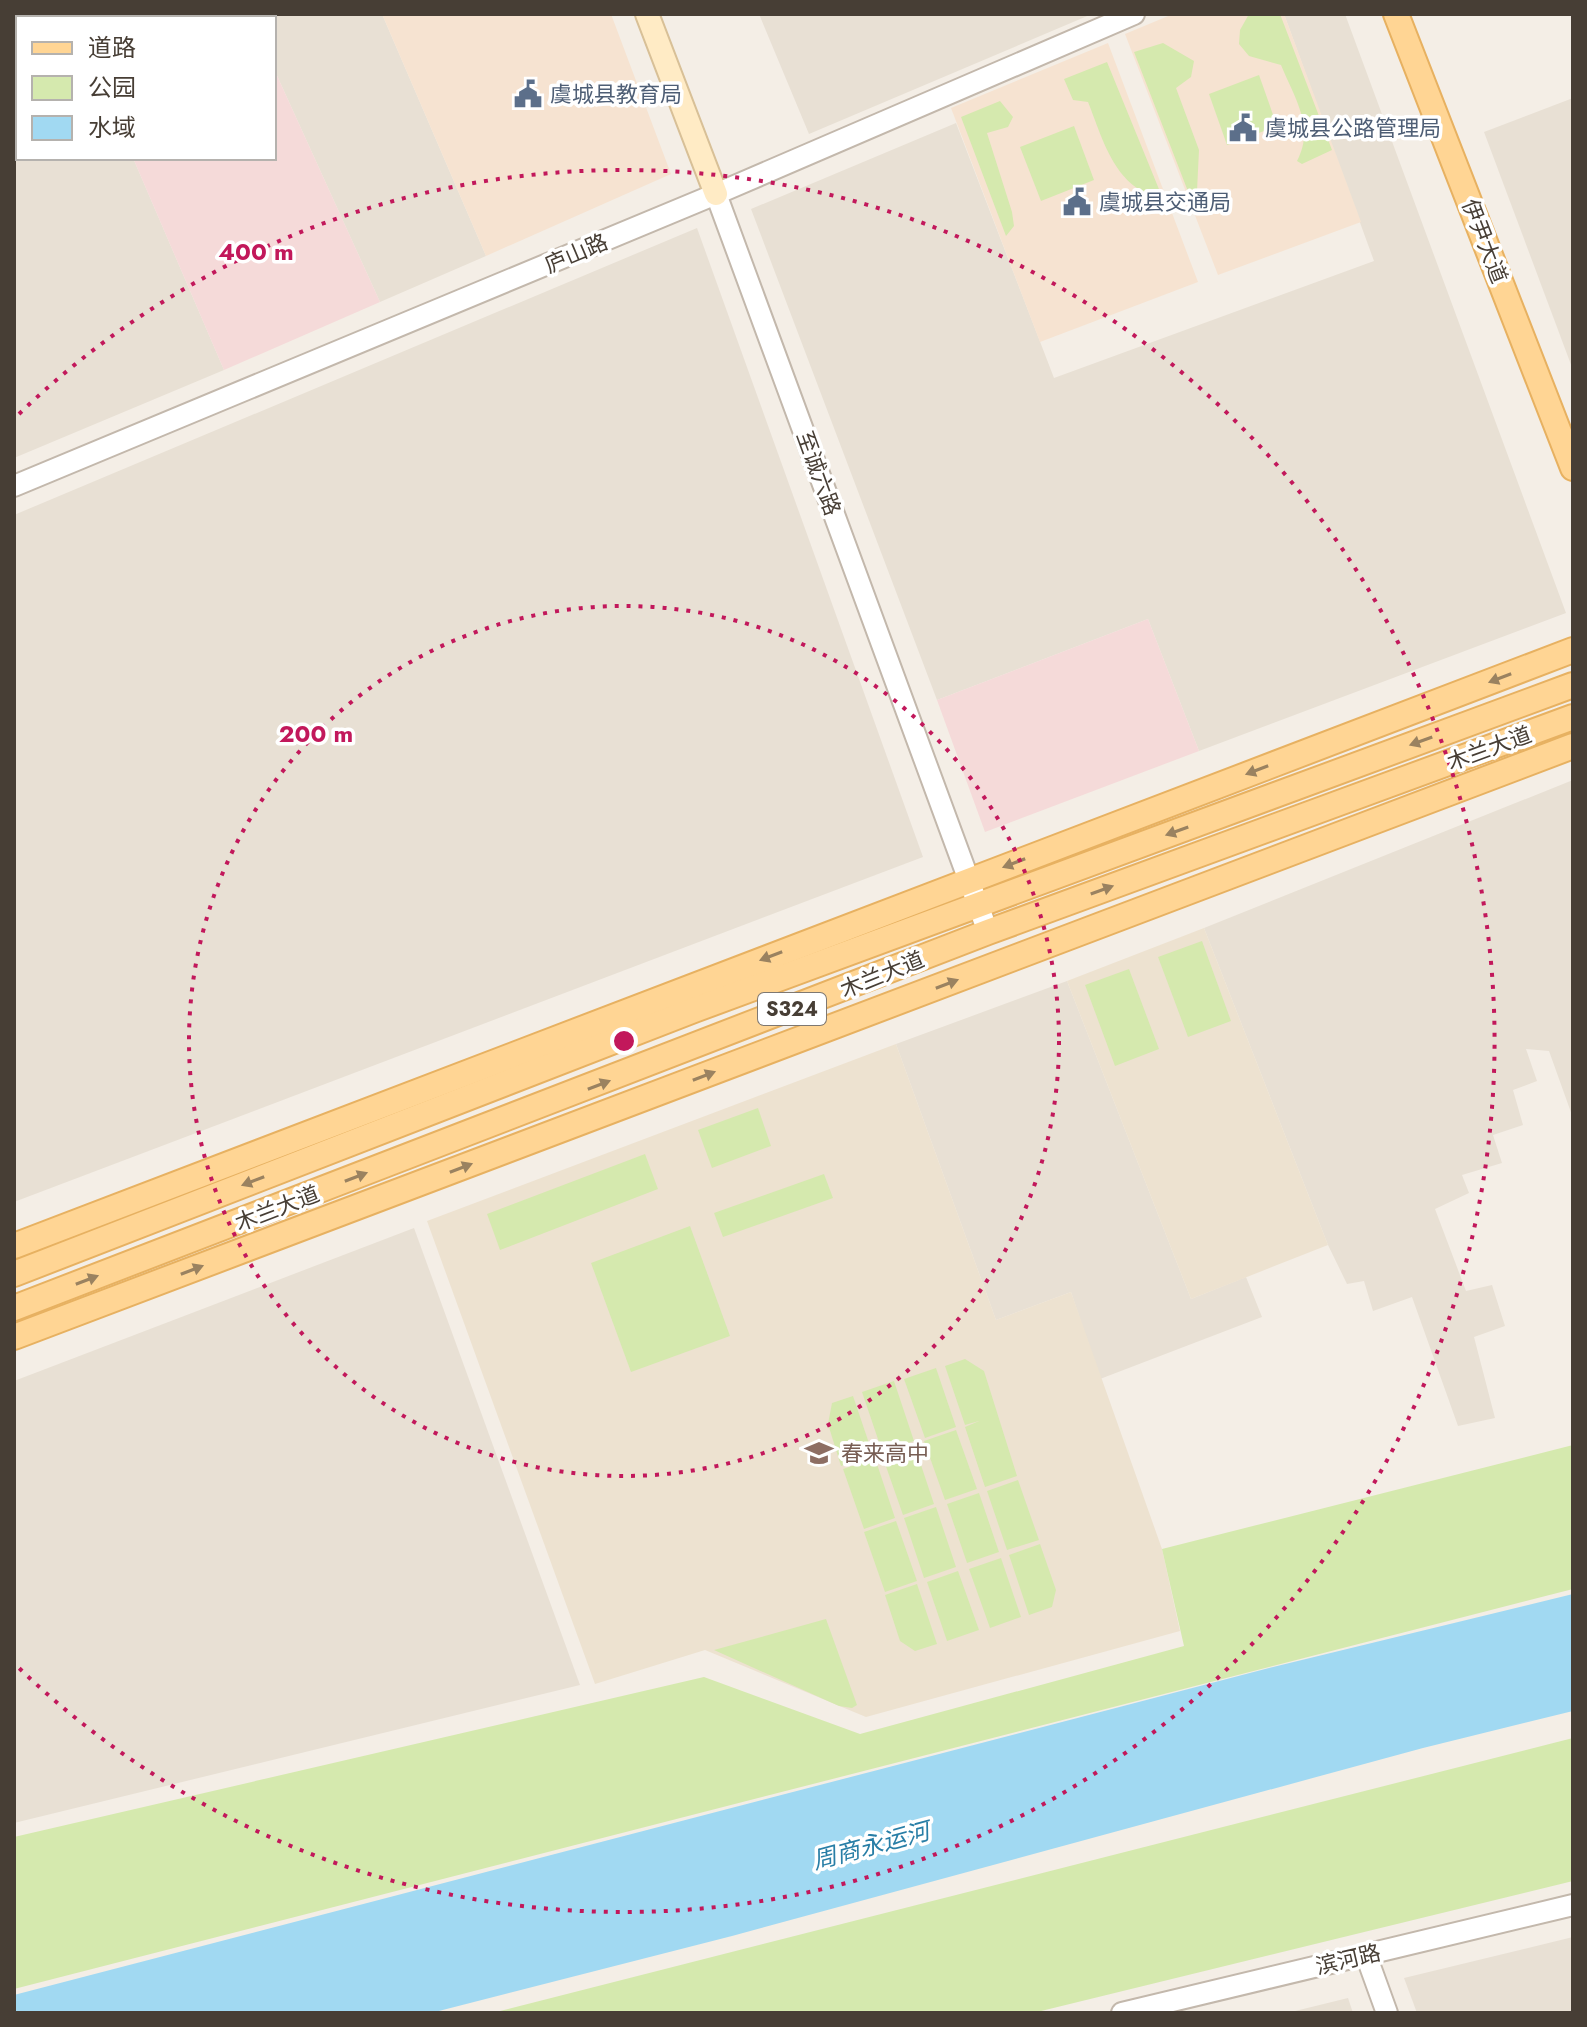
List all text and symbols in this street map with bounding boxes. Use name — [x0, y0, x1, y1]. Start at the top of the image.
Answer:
legend — [16, 16, 276, 160]
text: 道路 — [88, 30, 136, 65]
text: 公园 — [88, 70, 136, 105]
place label: 虞城县教育局 — [550, 78, 682, 110]
public building icon: 虞城县教育局 — [513, 79, 543, 109]
text: 水域 — [88, 110, 136, 145]
place label: 虞城县公路管理局 — [1265, 112, 1441, 144]
public building icon: 虞城县公路管理局 — [1228, 113, 1258, 143]
place label: 虞城县交通局 — [1099, 186, 1231, 218]
public building icon: 虞城县交通局 — [1062, 187, 1092, 217]
street label: 伊尹大道 — [1454, 194, 1516, 288]
street label: 庐山路 — [539, 225, 613, 281]
text: 400 m — [218, 234, 294, 269]
street label: 至诚六路 — [789, 426, 849, 520]
one-way arrow — [1488, 672, 1512, 685]
text: 200 m — [279, 716, 353, 751]
street label: 木兰大道 — [1442, 718, 1536, 778]
one-way arrow — [1409, 735, 1433, 748]
one-way arrow — [1245, 764, 1269, 777]
one-way arrow — [1165, 825, 1189, 838]
one-way arrow — [1002, 857, 1026, 870]
one-way arrow — [1090, 883, 1114, 896]
street label: 木兰大道 — [835, 943, 929, 1005]
one-way arrow — [759, 950, 783, 963]
one-way arrow — [935, 977, 959, 990]
road number: S324 — [758, 993, 826, 1025]
centre of rings — [610, 1027, 638, 1055]
one-way arrow — [692, 1069, 716, 1082]
one-way arrow — [587, 1078, 611, 1091]
one-way arrow — [449, 1161, 473, 1174]
one-way arrow — [344, 1170, 368, 1183]
one-way arrow — [241, 1175, 265, 1188]
street label: 木兰大道 — [230, 1177, 324, 1239]
one-way arrow — [180, 1263, 204, 1276]
one-way arrow — [75, 1273, 99, 1286]
place label: 春来高中 — [841, 1437, 929, 1469]
school or university icon: 春来高中 — [804, 1438, 834, 1468]
water label: 周商永运河 — [808, 1812, 937, 1878]
street label: 滨河路 — [1312, 1936, 1384, 1982]

